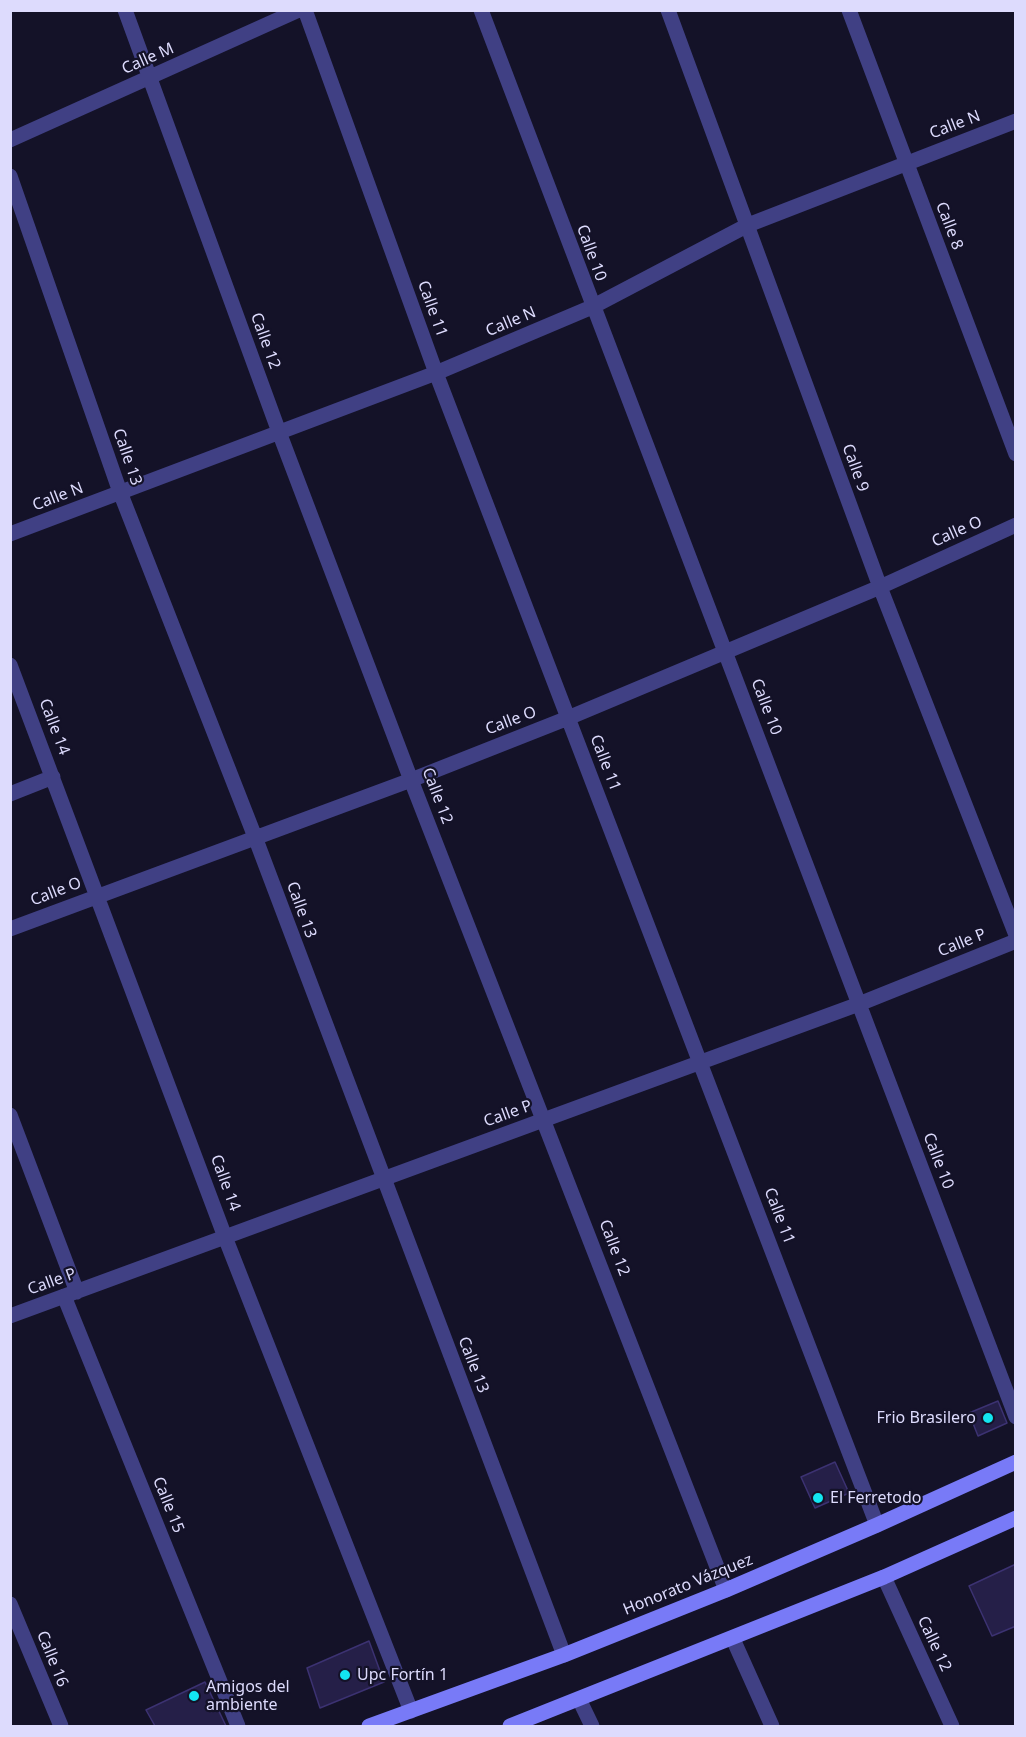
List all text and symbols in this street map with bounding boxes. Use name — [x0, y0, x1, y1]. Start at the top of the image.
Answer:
street label: Calle M — [119, 39, 177, 79]
street label: Calle N — [927, 107, 983, 143]
street label: Calle 8 — [931, 199, 967, 253]
street label: Calle 10 — [572, 222, 610, 284]
street label: Calle 11 — [413, 278, 451, 340]
street label: Calle N — [483, 303, 539, 341]
street label: Calle 12 — [246, 310, 284, 372]
street label: Calle 13 — [108, 426, 146, 488]
street label: Calle 9 — [837, 441, 873, 495]
street label: Calle N — [30, 479, 86, 515]
street label: Calle O — [929, 512, 985, 552]
street label: Calle 10 — [746, 676, 786, 738]
street label: Calle 14 — [34, 696, 74, 758]
street label: Calle O — [483, 703, 539, 739]
street label: Calle 11 — [585, 732, 625, 794]
street label: Calle 12 — [417, 765, 457, 827]
street label: Calle O — [28, 874, 84, 910]
street label: Calle 13 — [282, 879, 320, 941]
street label: Calle P — [935, 925, 989, 961]
street label: Calle P — [481, 1096, 535, 1132]
street label: Calle 10 — [918, 1130, 958, 1192]
street label: Calle 14 — [206, 1152, 244, 1214]
street label: Calle 11 — [759, 1185, 799, 1247]
street label: Calle 12 — [594, 1217, 634, 1279]
street label: Calle P — [25, 1264, 79, 1300]
street label: Calle 13 — [453, 1334, 493, 1396]
place label: Frio Brasilero — [877, 1408, 976, 1428]
marker: Frio Brasilero — [981, 1411, 995, 1425]
street label: Calle 15 — [148, 1474, 188, 1536]
place label: El Ferretodo — [830, 1488, 921, 1508]
marker: El Ferretodo — [811, 1491, 825, 1505]
street label: Honorato Vázquez — [620, 1550, 756, 1620]
street label: Calle 12 — [913, 1613, 955, 1675]
street label: Calle 16 — [32, 1628, 72, 1690]
place label: Upc Fortín 1 — [357, 1665, 448, 1685]
marker: Upc Fortín 1 — [338, 1668, 352, 1682]
place label: Amigos del ambiente — [206, 1677, 290, 1715]
marker: Amigos del ambiente — [187, 1689, 201, 1703]

